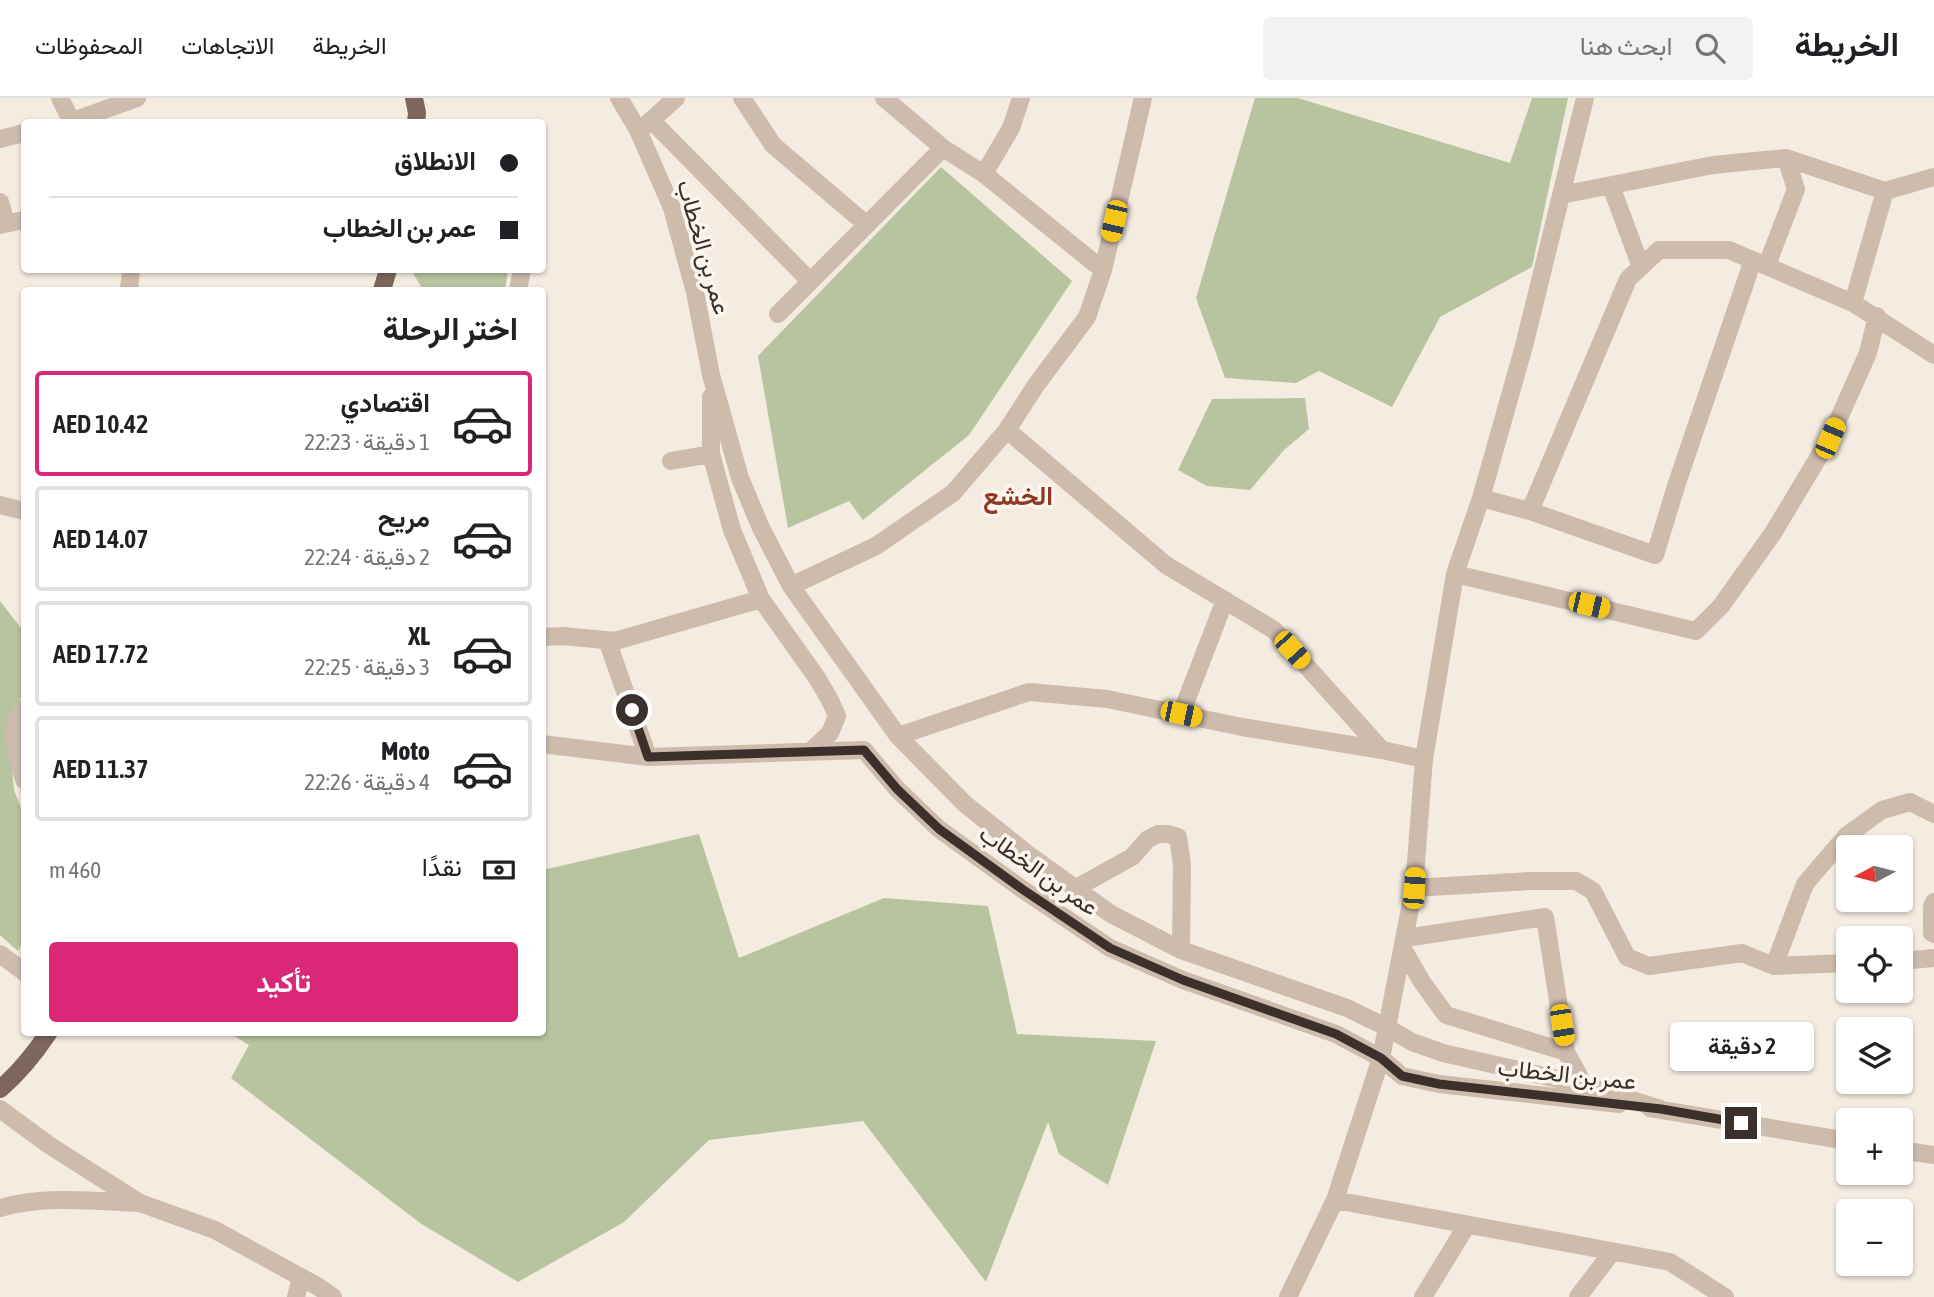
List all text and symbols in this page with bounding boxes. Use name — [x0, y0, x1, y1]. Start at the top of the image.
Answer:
search box — [1263, 17, 1753, 80]
text: الخريطة — [1795, 25, 1899, 63]
icon: search — [1691, 29, 1729, 67]
text: ابحث هنا — [1580, 31, 1673, 61]
text: المحفوظات — [35, 32, 143, 59]
text: الاتجاهات — [181, 32, 274, 59]
text: الخريطة — [312, 32, 387, 59]
text: الانطلاق — [394, 146, 476, 176]
street label: عمر بن الخطاب — [670, 177, 736, 318]
car — [1100, 198, 1129, 244]
text: عمر بن الخطاب — [323, 213, 476, 243]
text: اختر الرحلة — [382, 310, 518, 347]
text: اقتصادي — [341, 388, 430, 418]
icon: car — [451, 392, 514, 455]
text: AED 10.42 — [53, 409, 148, 439]
car — [1813, 415, 1848, 461]
text: 1 دقيقة · 22:23 — [304, 429, 430, 455]
district label: الخشع — [983, 481, 1053, 514]
text: مريح — [378, 503, 430, 533]
icon: car — [451, 507, 514, 570]
text: AED 14.07 — [53, 524, 148, 554]
text: 2 دقيقة · 22:24 — [304, 544, 430, 570]
car — [1567, 590, 1612, 620]
text: XL — [408, 621, 430, 651]
icon: car — [451, 622, 514, 685]
car — [1271, 627, 1314, 673]
text: AED 17.72 — [53, 639, 148, 669]
text: 3 دقيقة · 22:25 — [304, 654, 430, 680]
route start — [616, 694, 648, 726]
car — [1159, 699, 1204, 729]
text: Moto — [381, 736, 430, 766]
icon: car — [451, 737, 514, 800]
text: AED 11.37 — [53, 754, 148, 784]
text: 4 دقيقة · 22:26 — [304, 769, 430, 795]
street label: عمر بن الخطاب — [973, 819, 1104, 923]
north arrow — [1836, 835, 1913, 912]
map controls — [1836, 835, 1913, 1276]
icon: cash — [480, 851, 518, 889]
text: نقدًا — [422, 852, 462, 882]
text: 460 m — [49, 857, 101, 883]
car — [1403, 866, 1426, 910]
button: locate — [1836, 926, 1913, 1003]
button: تأكيد — [49, 942, 518, 1022]
car — [1549, 1003, 1576, 1047]
button: layers — [1836, 1017, 1913, 1094]
callout: 2 دقيقة — [1669, 1021, 1813, 1070]
text: 2 دقيقة — [1708, 1033, 1776, 1059]
street label: عمر بن الخطاب — [1496, 1053, 1637, 1097]
route end — [1725, 1107, 1757, 1139]
button: + — [1836, 1108, 1913, 1185]
button: − — [1836, 1199, 1913, 1276]

